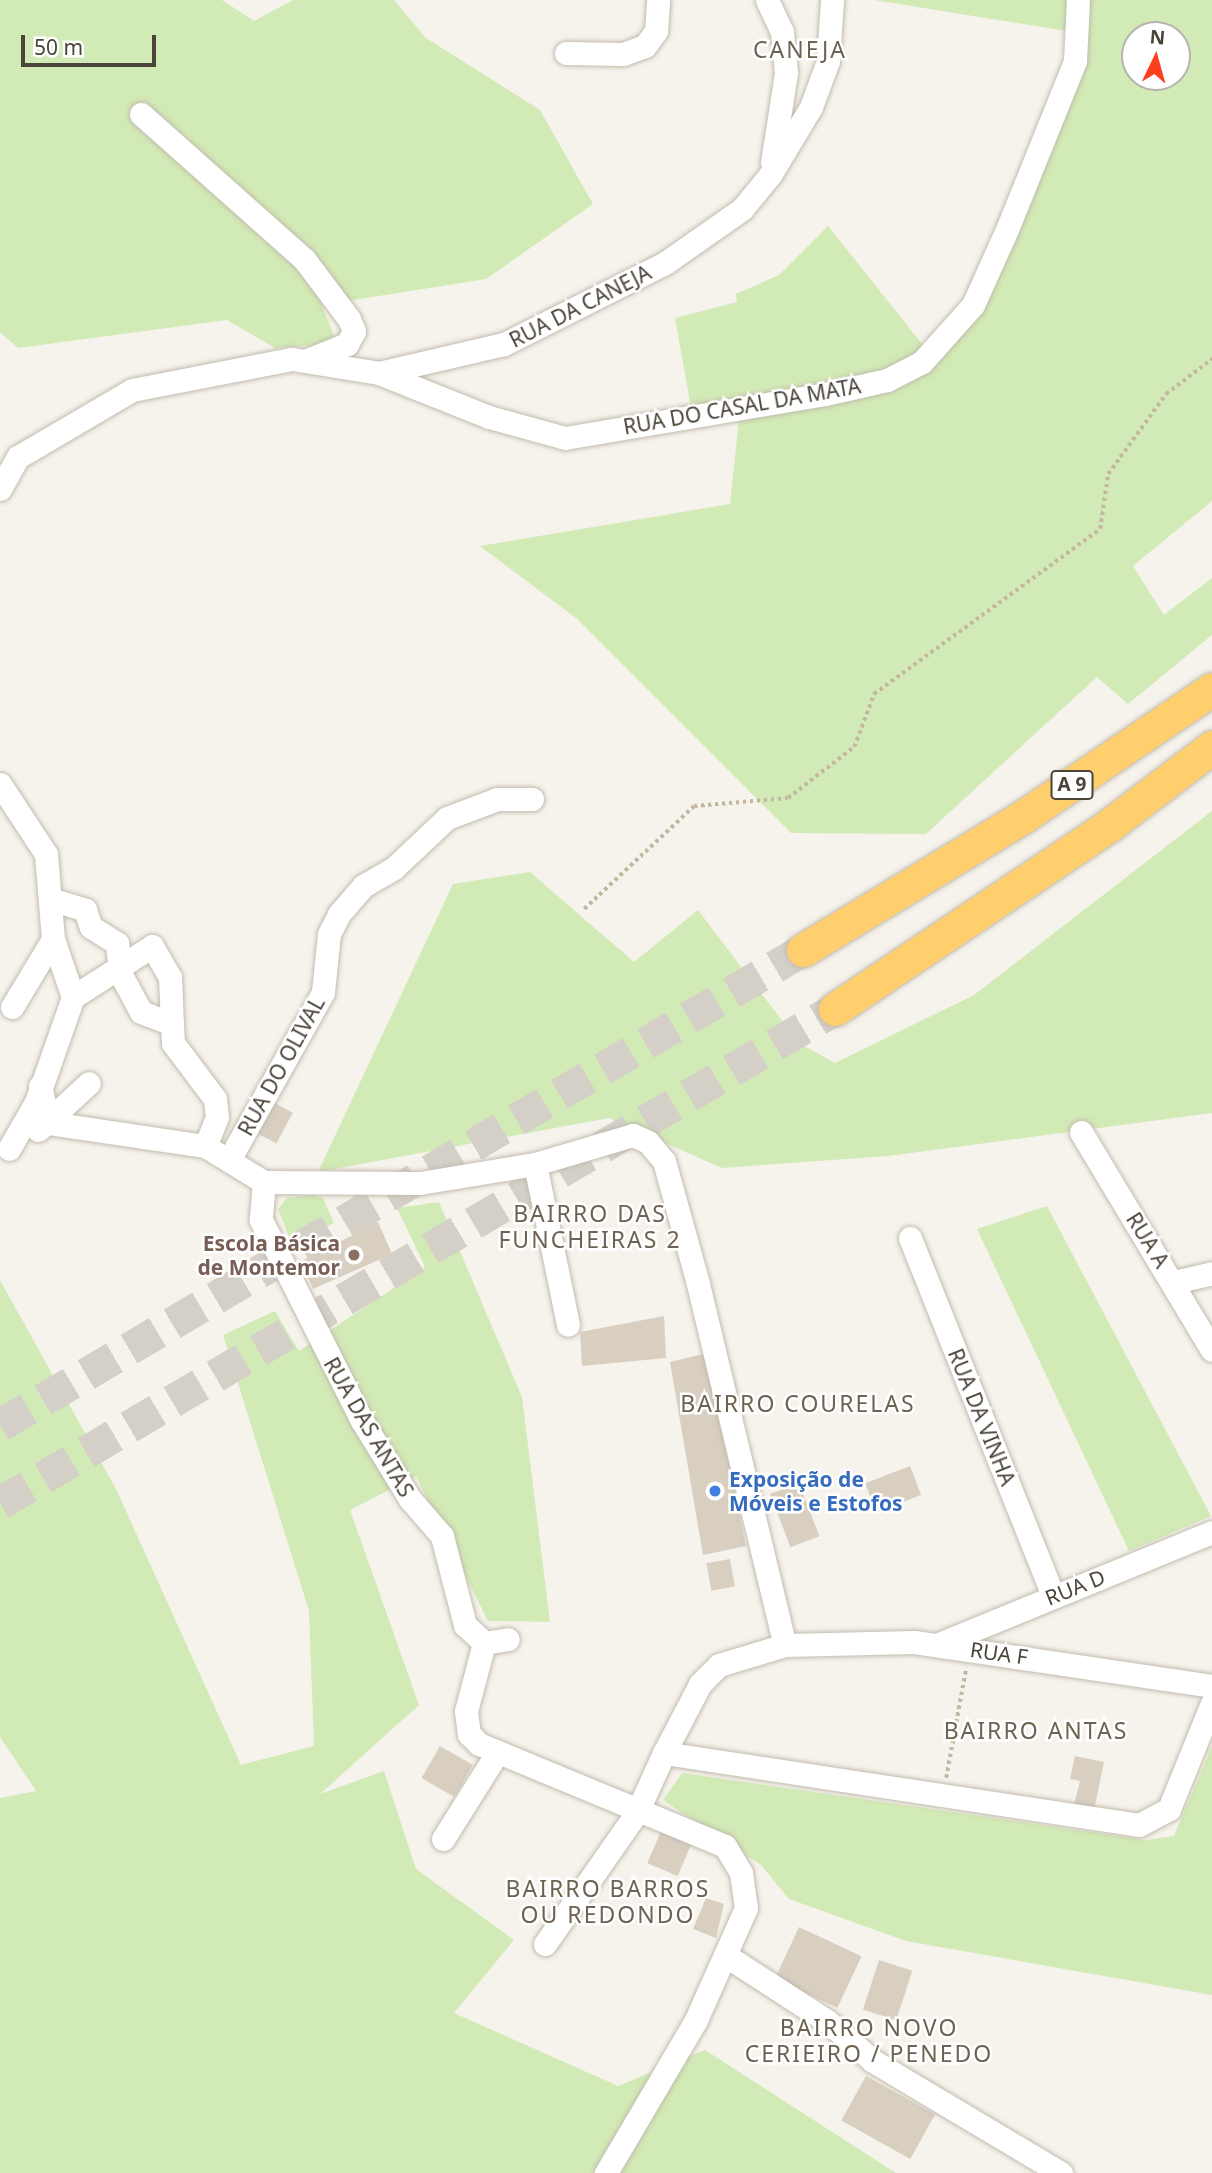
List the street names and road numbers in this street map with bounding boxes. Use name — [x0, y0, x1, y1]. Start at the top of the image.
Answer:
street label: RUA DA CANEJA — [505, 259, 655, 353]
street label: RUA DO CASAL DA MATA — [621, 373, 863, 439]
road number: A 9 — [1049, 770, 1095, 800]
street label: RUA DO OLIVAL — [232, 992, 330, 1140]
street label: RUA A — [1121, 1208, 1175, 1272]
street label: RUA DA VINHA — [943, 1345, 1021, 1489]
street label: RUA DAS ANTAS — [319, 1353, 419, 1501]
street label: RUA D — [1041, 1564, 1109, 1610]
street label: RUA F — [969, 1636, 1029, 1670]

